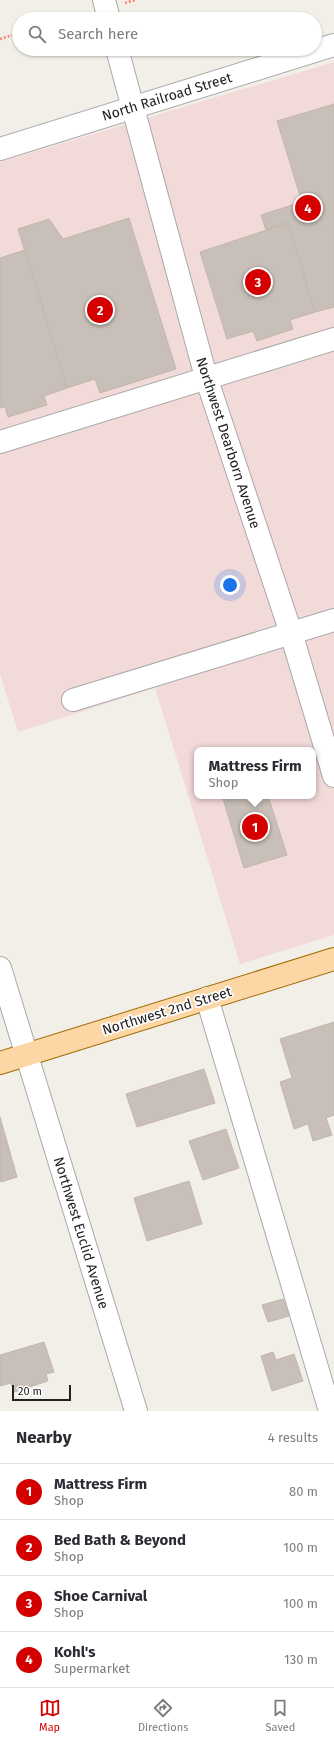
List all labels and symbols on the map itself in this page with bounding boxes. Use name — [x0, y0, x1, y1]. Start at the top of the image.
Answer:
street label: North Railroad Street — [100, 69, 235, 125]
pin: 4 — [295, 193, 321, 223]
pin: 3 — [245, 267, 271, 297]
pin: 2 — [87, 295, 113, 325]
street label: Northwest Dearborn Avenue — [192, 355, 264, 531]
your location — [220, 575, 240, 595]
pin: 1 — [242, 812, 268, 842]
street label: Northwest 2nd Street — [100, 983, 235, 1039]
street label: Northwest Euclid Avenue — [50, 1155, 112, 1311]
scale bar — [12, 1383, 71, 1402]

